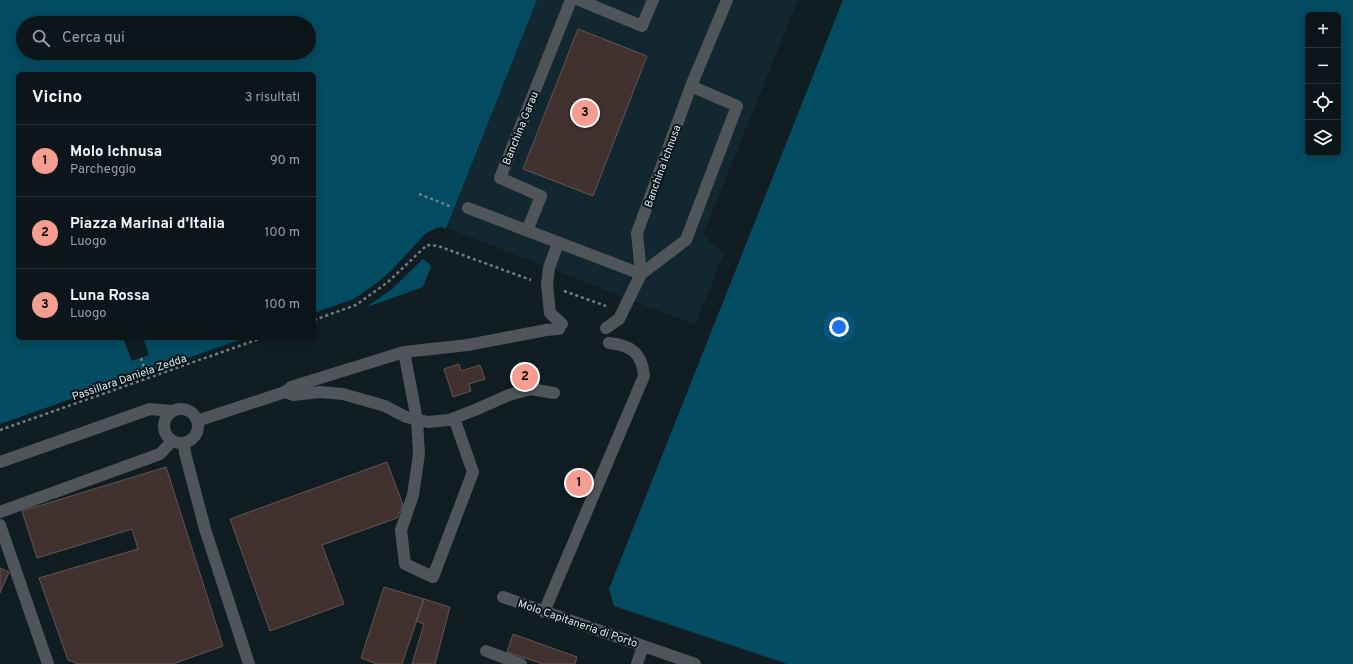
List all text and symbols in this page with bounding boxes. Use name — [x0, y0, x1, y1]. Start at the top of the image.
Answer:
map controls — [1305, 12, 1341, 156]
button: + — [1305, 12, 1341, 48]
search box — [16, 16, 316, 60]
icon: search — [30, 27, 52, 49]
text: Cerca qui — [62, 29, 125, 48]
button: − — [1305, 48, 1341, 84]
button: locate — [1305, 84, 1341, 120]
text: Vicino — [32, 87, 82, 109]
street label: Banchina Garau — [500, 89, 542, 167]
text: 3 risultati — [245, 90, 300, 106]
pin: 3 — [572, 98, 598, 128]
button: layers — [1305, 120, 1341, 156]
street label: Banchina Ichnusa — [642, 123, 684, 210]
text: Molo Ichnusa — [70, 143, 162, 162]
text: 1 — [42, 153, 48, 169]
text: 90 m — [270, 153, 300, 169]
text: Parcheggio — [70, 162, 136, 178]
text: Piazza Marinai d'Italia — [70, 215, 225, 234]
text: 2 — [41, 225, 49, 241]
text: 100 m — [264, 225, 300, 241]
text: Luogo — [70, 234, 107, 250]
text: Luna Rossa — [70, 287, 150, 306]
text: 3 — [41, 297, 49, 313]
text: 100 m — [264, 297, 300, 313]
text: Luogo — [70, 306, 107, 322]
your location — [829, 317, 849, 337]
street label: Passillara Daniela Zedda — [70, 352, 189, 404]
pin: 2 — [512, 362, 538, 392]
pin: 1 — [566, 468, 592, 498]
street label: Molo Capitaneria di Porto — [516, 597, 639, 651]

